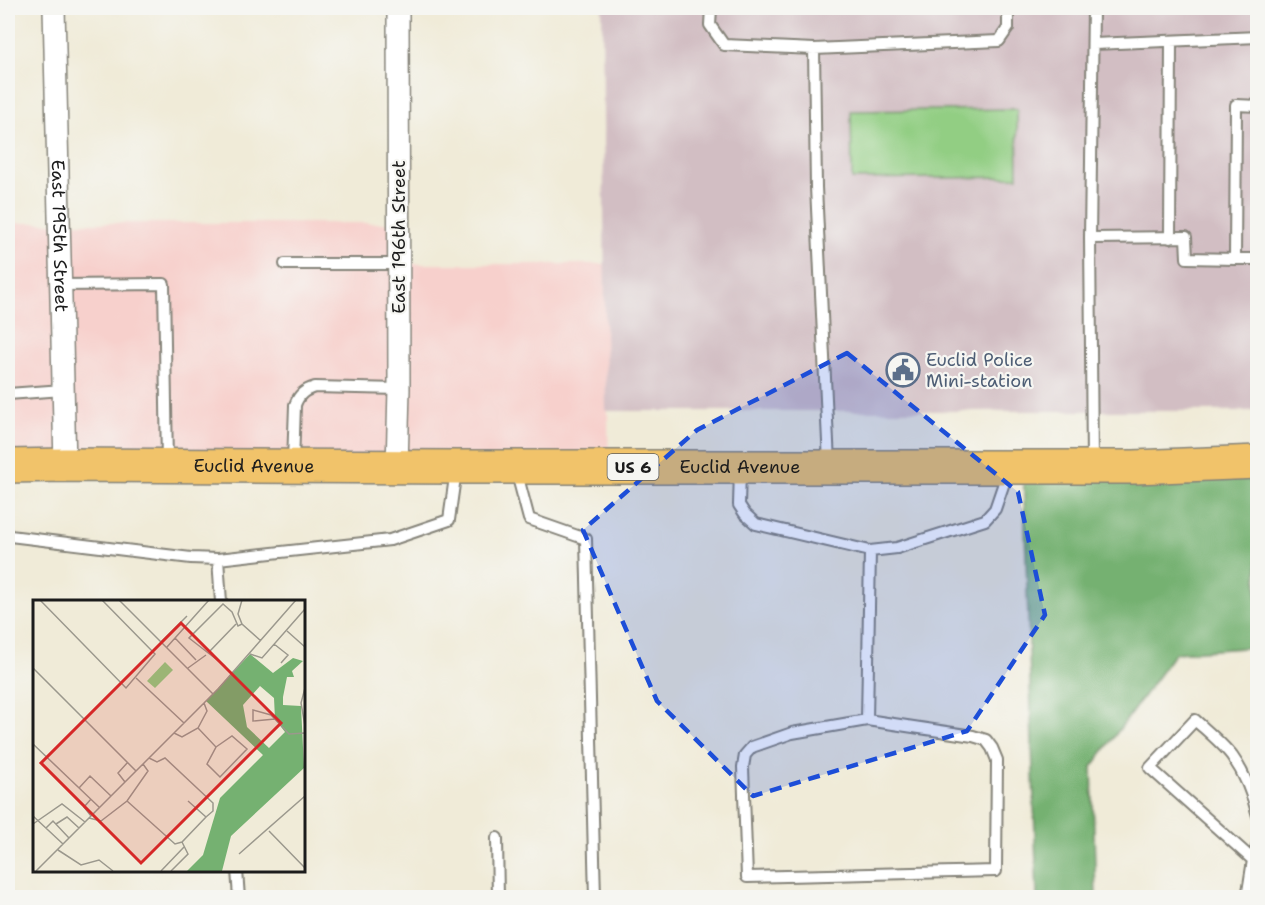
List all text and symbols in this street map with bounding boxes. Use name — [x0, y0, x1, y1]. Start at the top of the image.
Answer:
street label: East 195th Street — [46, 159, 73, 313]
street label: East 196th Street — [387, 160, 411, 314]
place label: Euclid Police Mini-station — [926, 348, 1033, 393]
public building icon: Euclid Police Mini-station — [885, 352, 921, 388]
street label: Euclid Avenue — [194, 454, 314, 478]
road number: US 6 — [608, 454, 658, 480]
street label: Euclid Avenue — [680, 455, 800, 479]
inset map — [33, 600, 304, 872]

